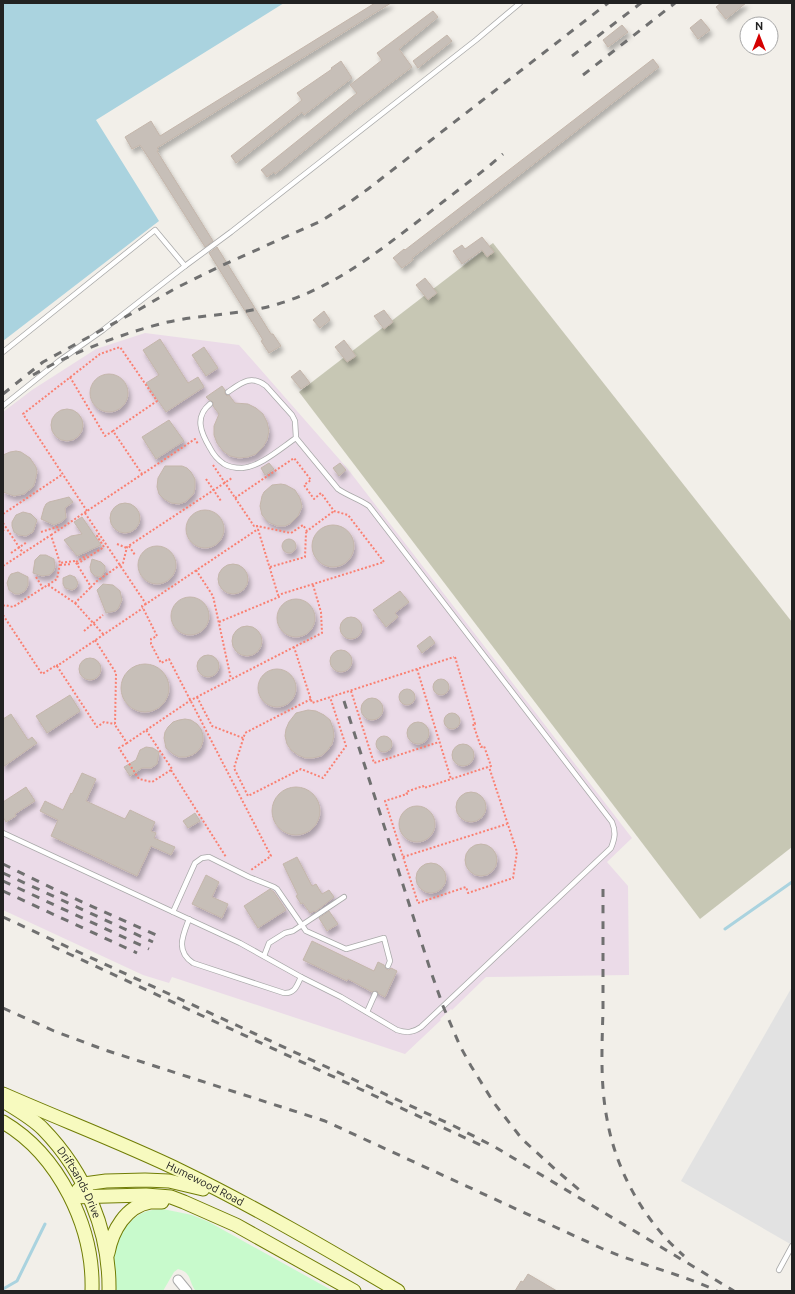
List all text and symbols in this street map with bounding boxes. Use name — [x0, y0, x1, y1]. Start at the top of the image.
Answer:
north arrow — [739, 16, 779, 56]
text: N — [755, 20, 763, 32]
street label: Driftsands Drive — [55, 1144, 103, 1220]
street label: Humewood Road — [164, 1159, 246, 1208]

